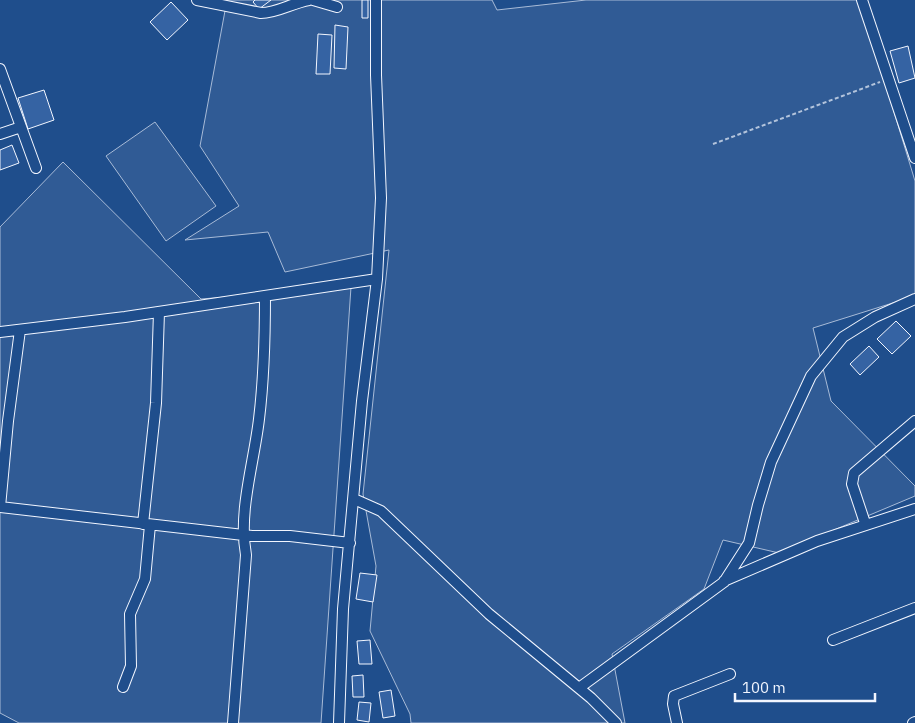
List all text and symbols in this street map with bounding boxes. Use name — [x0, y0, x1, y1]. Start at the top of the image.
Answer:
scale bar — [735, 670, 875, 702]
text: 100 m — [742, 678, 786, 697]

